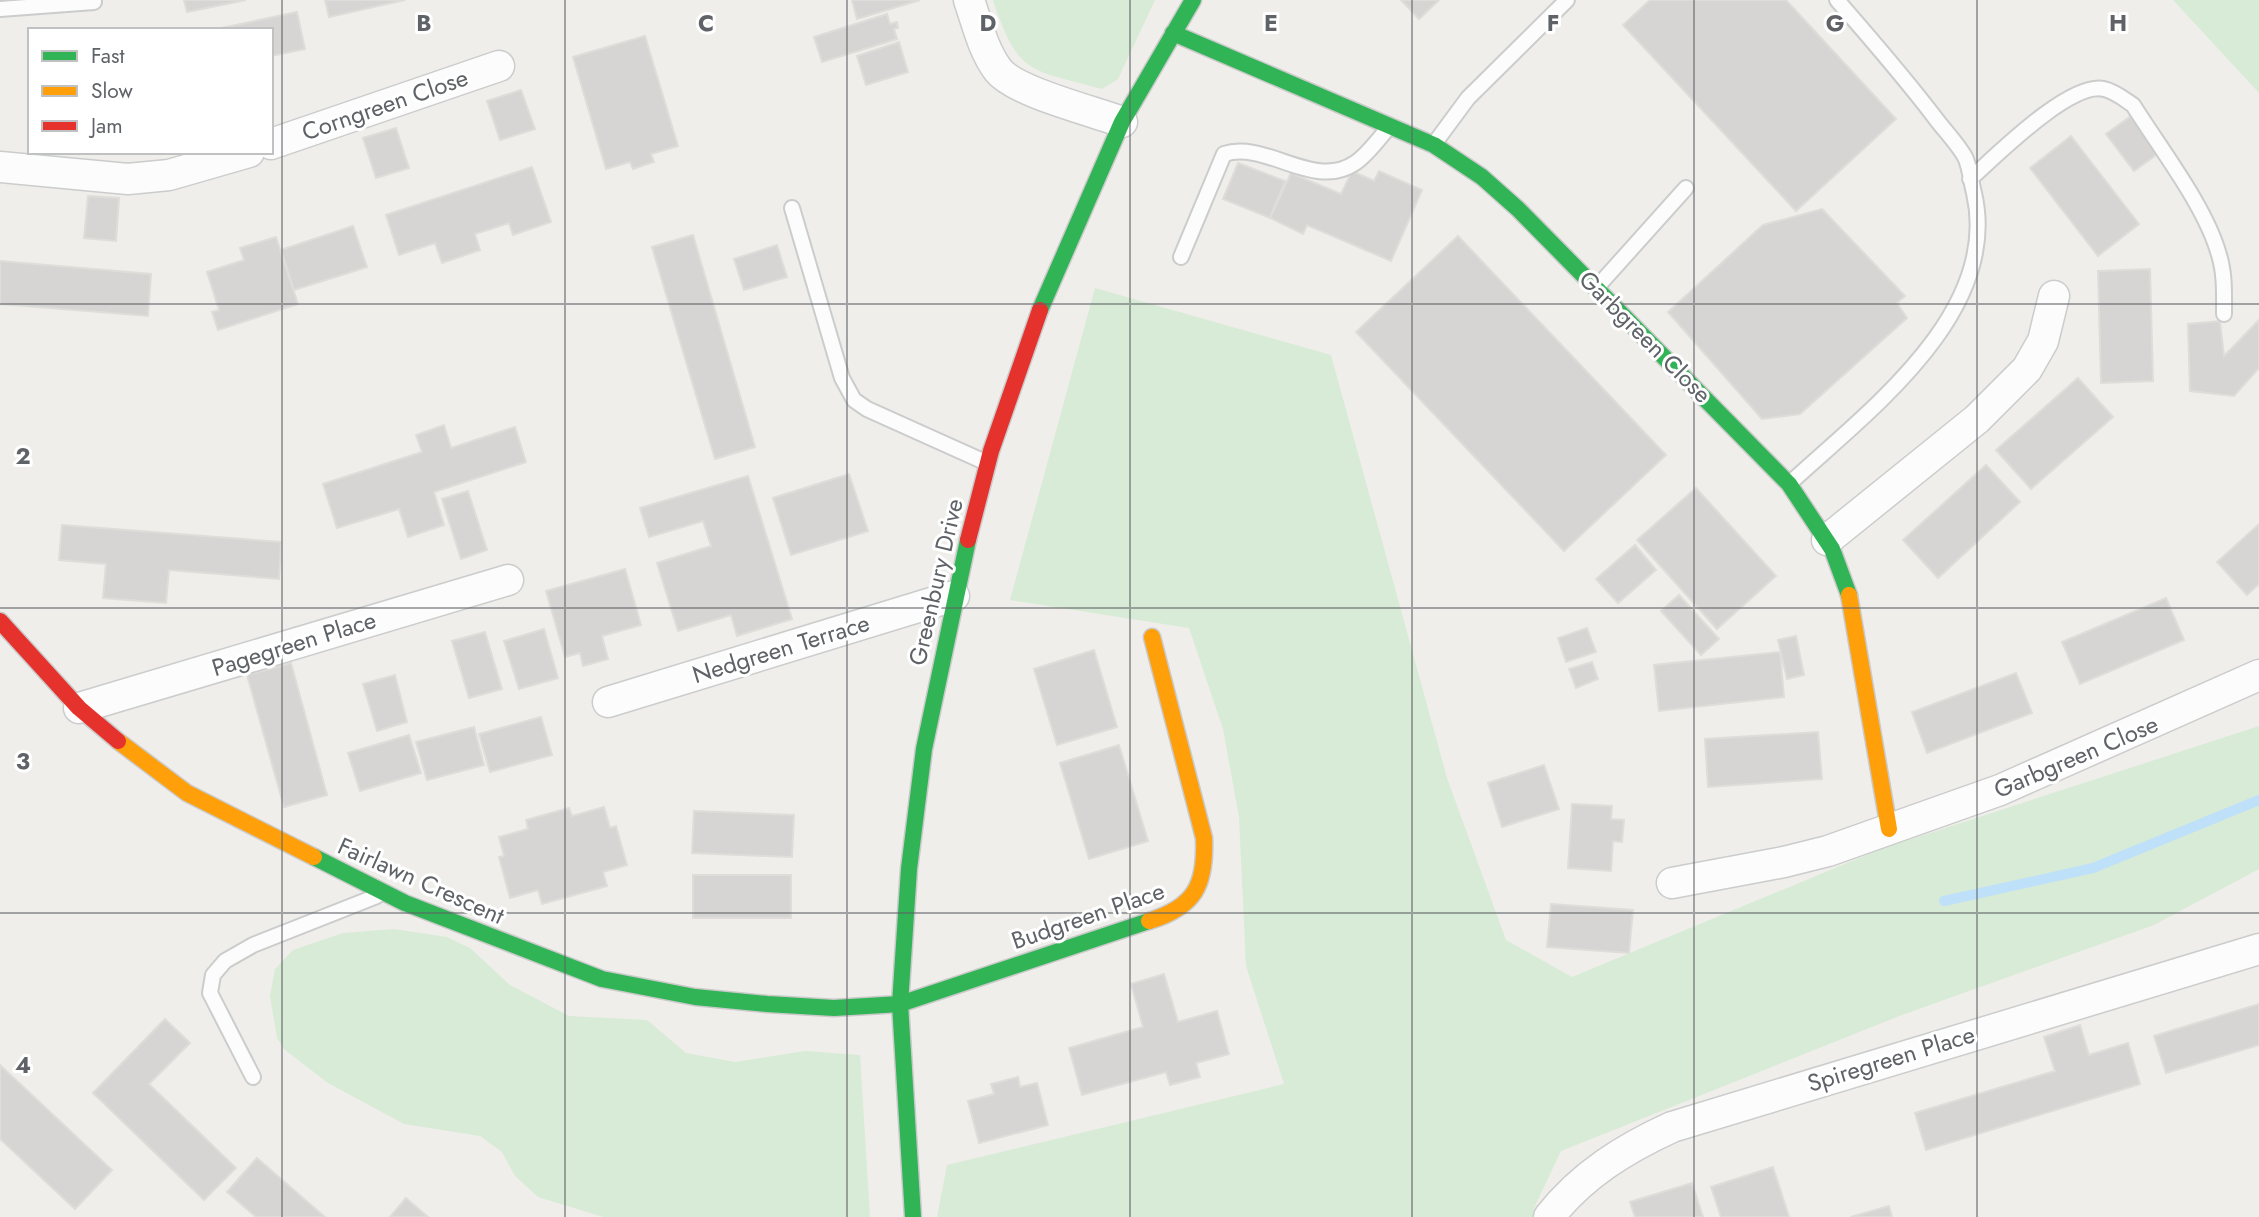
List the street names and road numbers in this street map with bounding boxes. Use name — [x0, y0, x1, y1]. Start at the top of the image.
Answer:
street label: Corngreen Close — [297, 60, 473, 149]
street label: Garbgreen Close — [1571, 262, 1720, 411]
street label: Greenbury Drive — [899, 495, 972, 669]
street label: Pagegreen Place — [207, 602, 380, 685]
street label: Nedgreen Terrace — [688, 605, 874, 692]
street label: Garbgreen Close — [1988, 706, 2163, 807]
street label: Fairlawn Crescent — [332, 828, 510, 933]
street label: Budgreen Place — [1007, 873, 1169, 958]
street label: Spiregreen Place — [1803, 1016, 1979, 1101]

